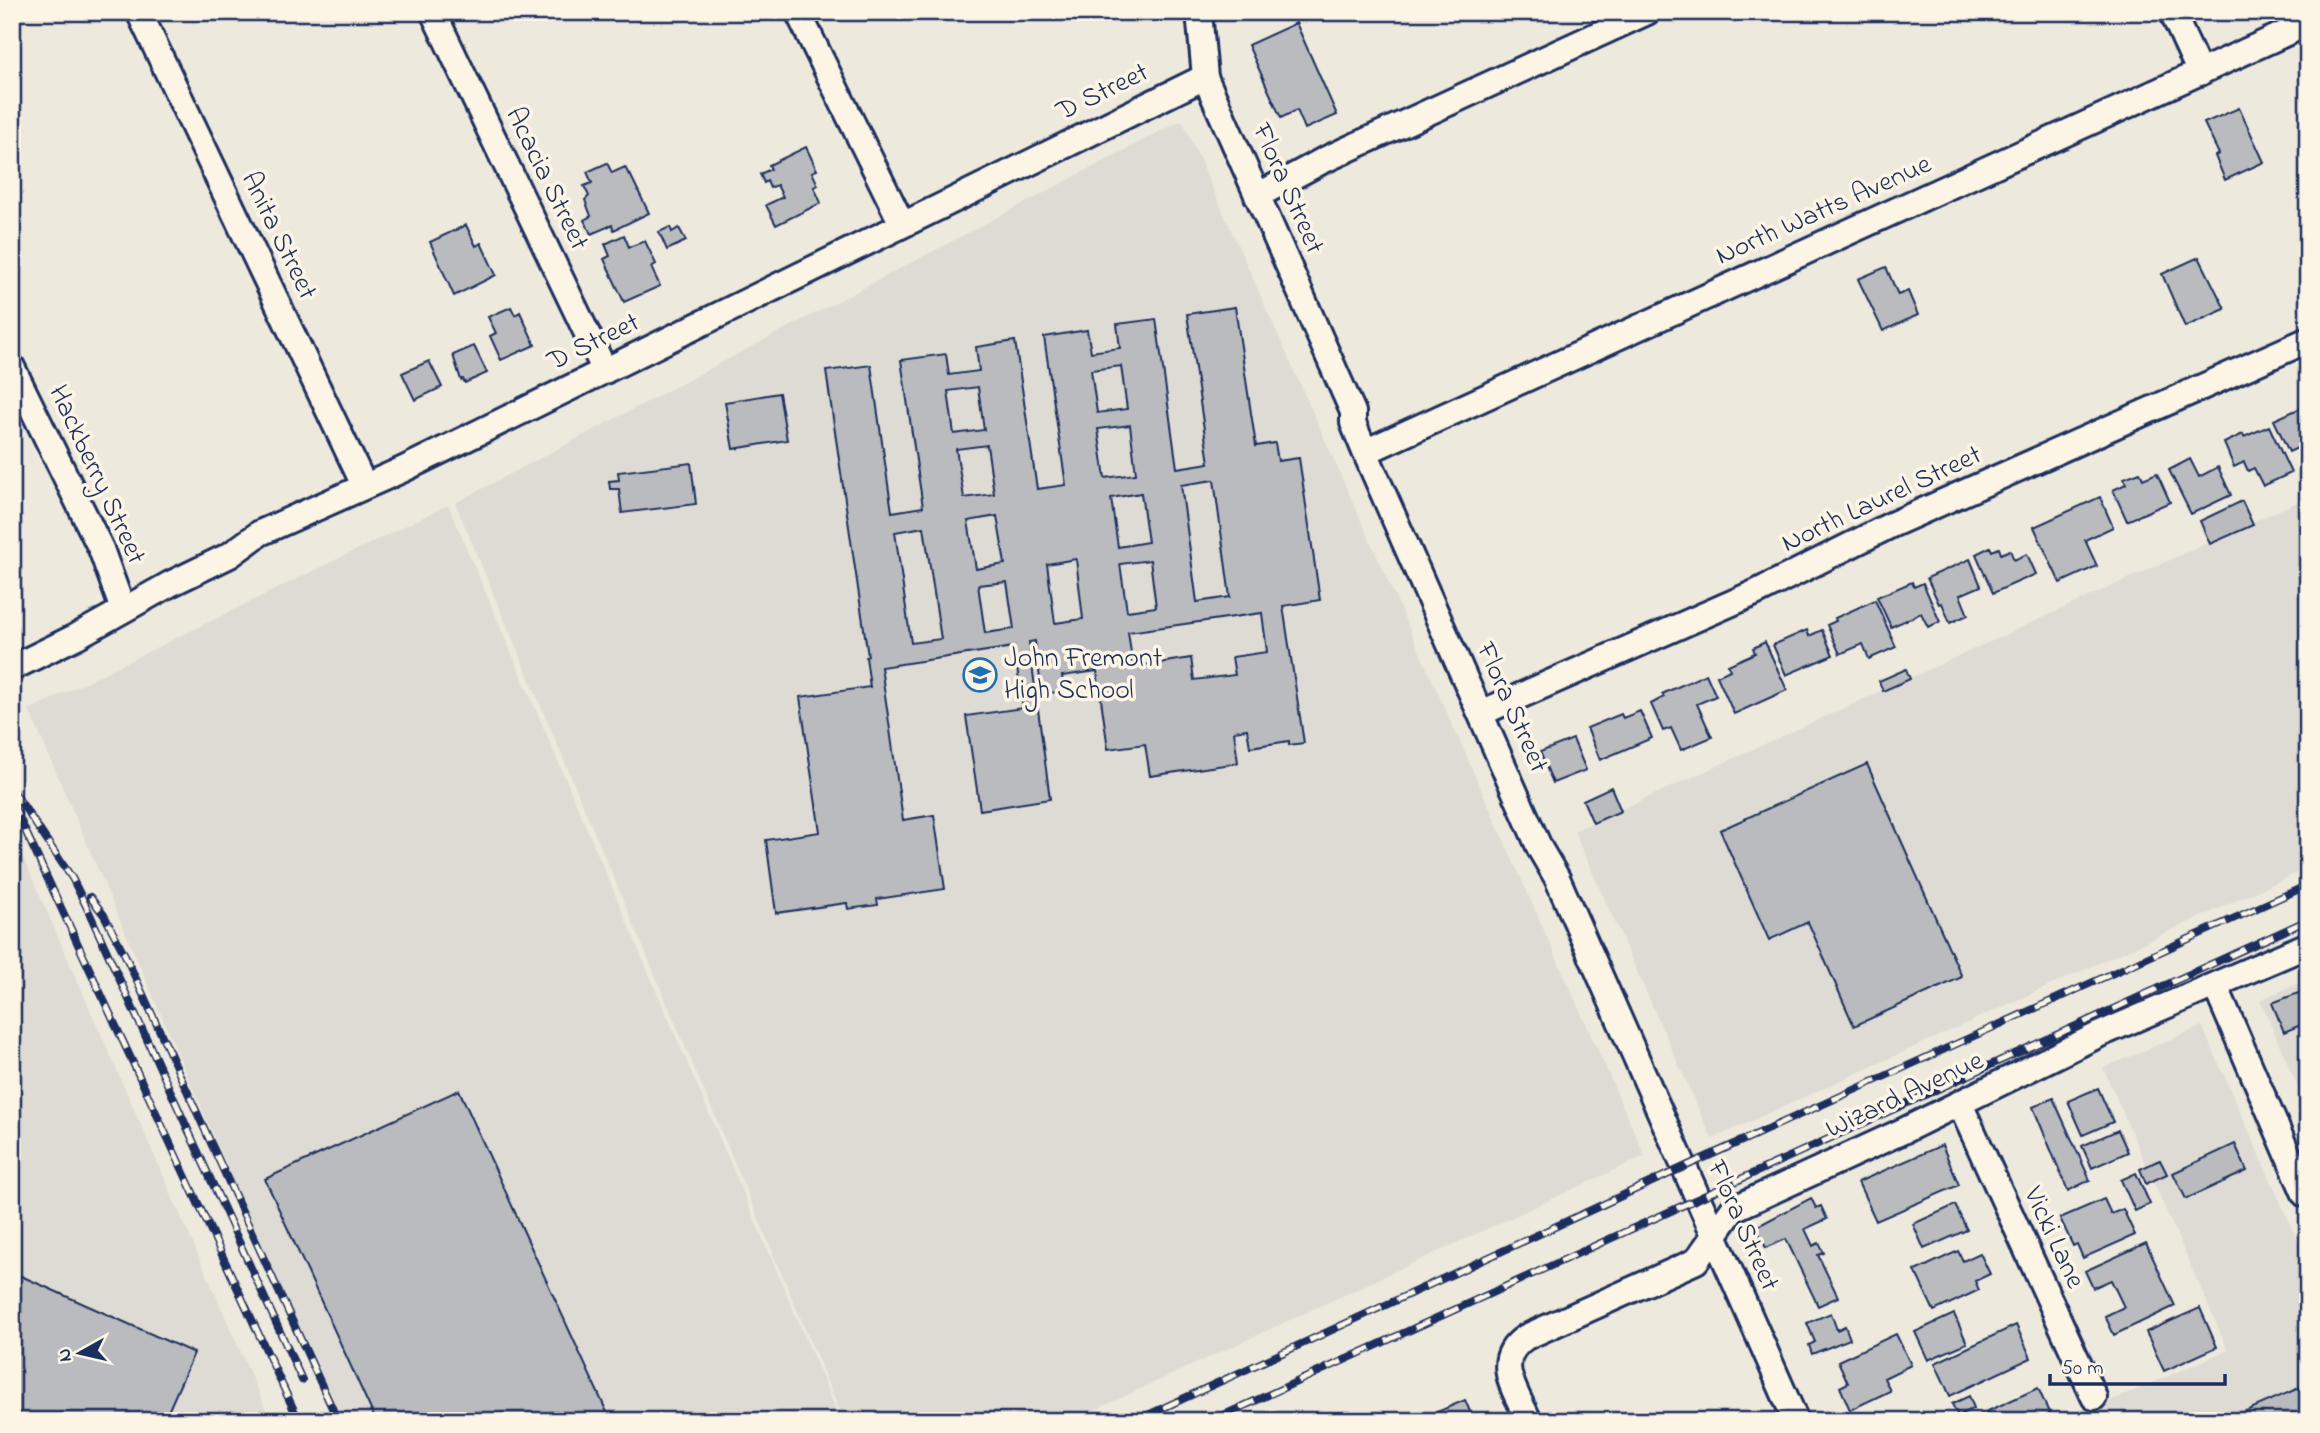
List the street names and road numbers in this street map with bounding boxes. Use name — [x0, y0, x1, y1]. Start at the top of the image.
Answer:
street label: D Street — [1049, 53, 1156, 133]
street label: Acacia Street — [494, 100, 598, 258]
street label: Flora Street — [1240, 116, 1334, 261]
street label: North Watts Avenue — [1709, 145, 1939, 277]
street label: Anita Street — [229, 165, 327, 307]
street label: D Street — [540, 303, 647, 383]
street label: Hackberry Street — [36, 378, 156, 572]
street label: North Laurel Street — [1775, 436, 1989, 564]
street label: Flora Street — [1464, 635, 1558, 780]
street label: Wizard Avenue — [1819, 1041, 1991, 1151]
street label: Flora Street — [1695, 1153, 1789, 1298]
street label: Vicki Lane — [2011, 1179, 2095, 1296]

